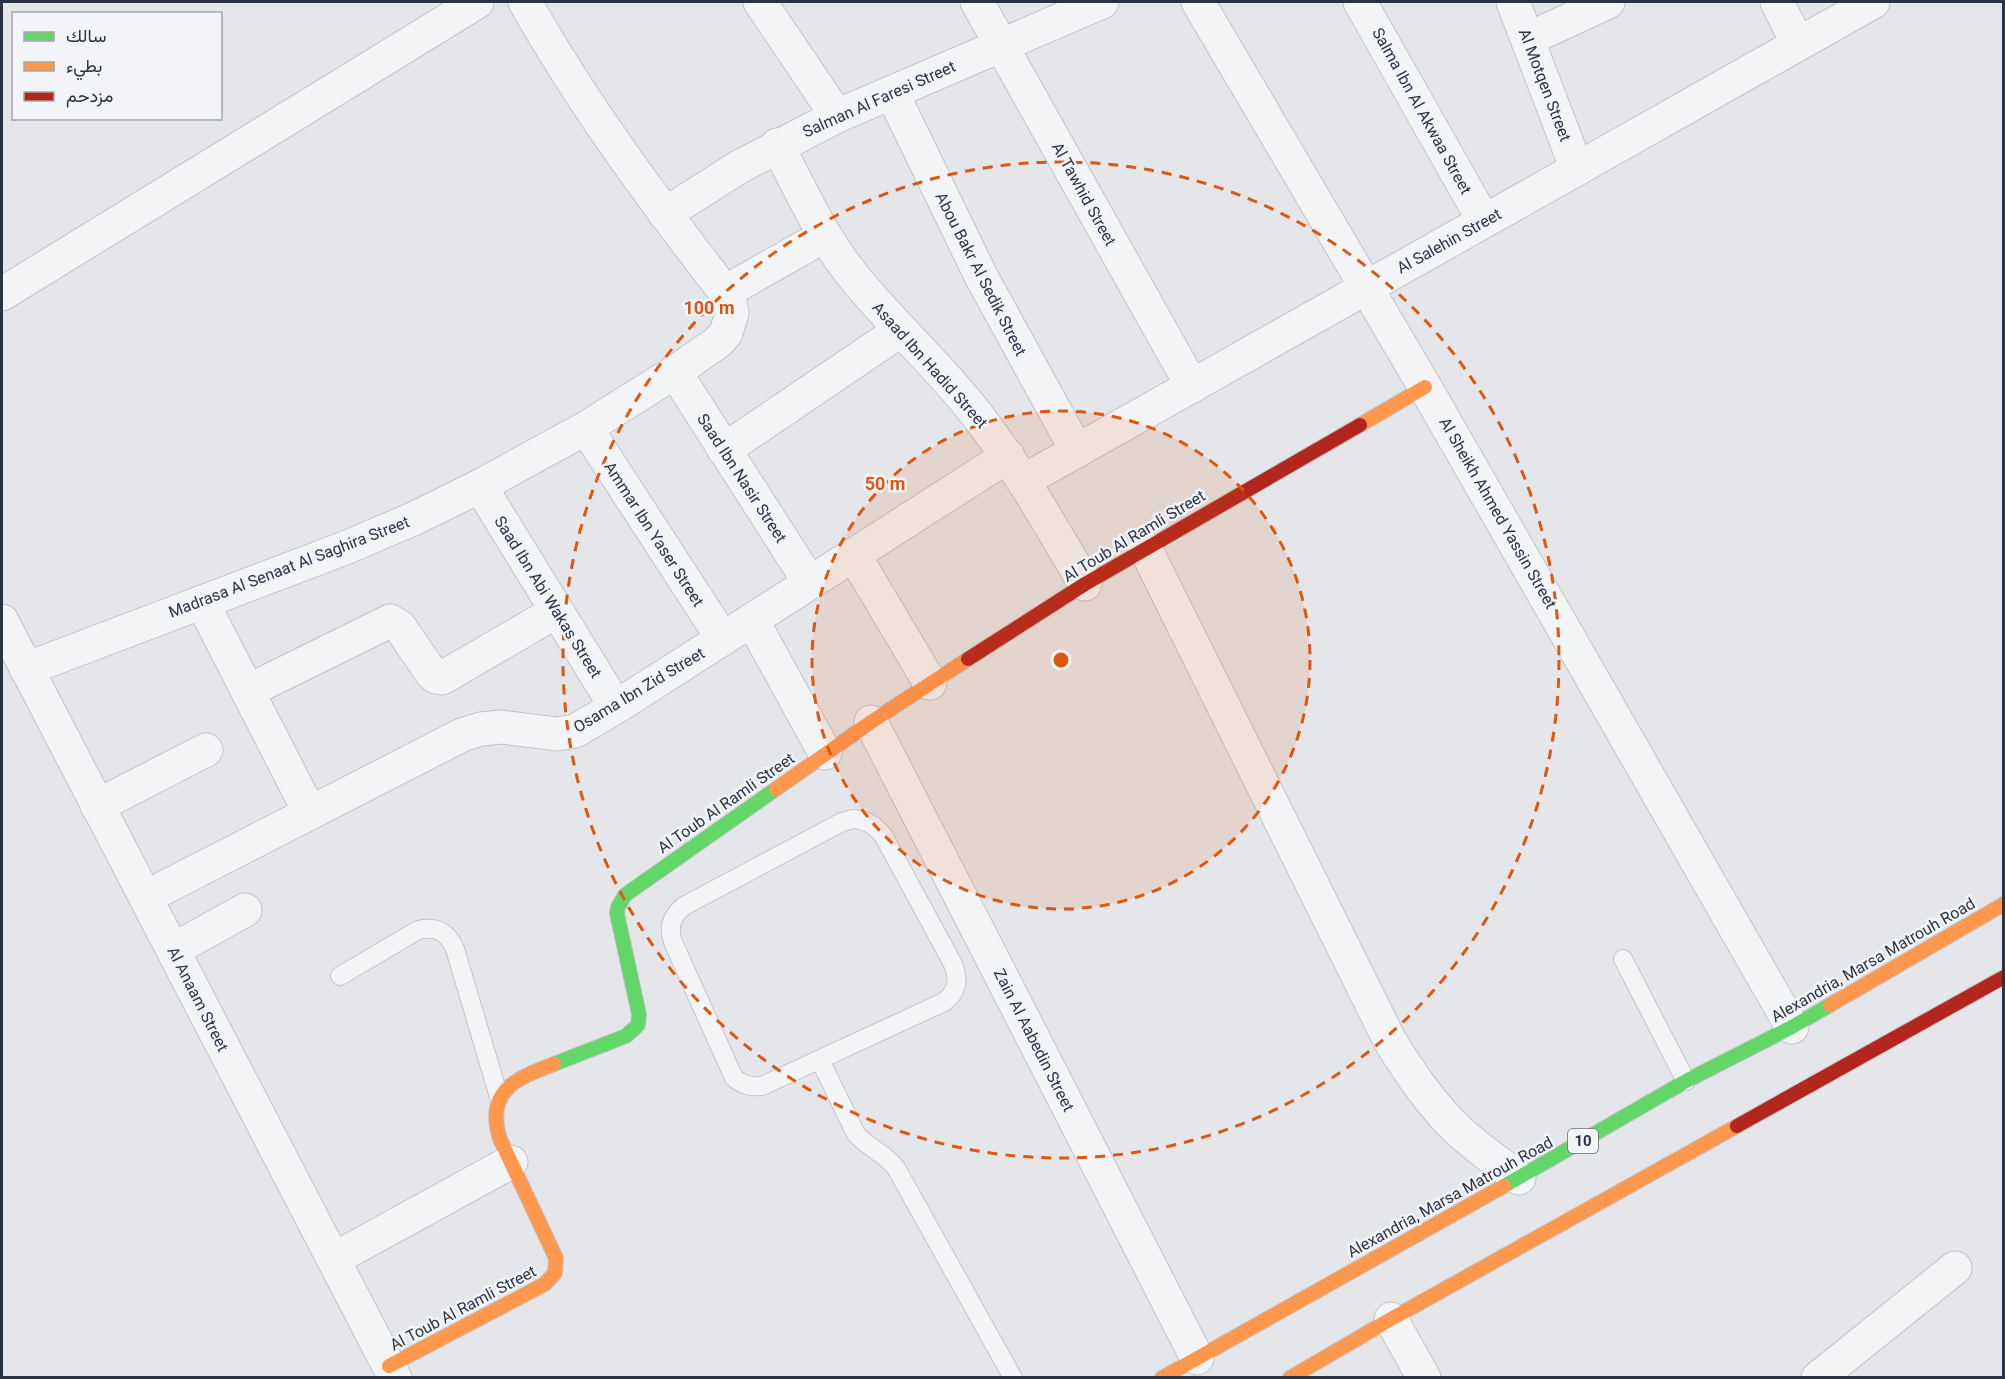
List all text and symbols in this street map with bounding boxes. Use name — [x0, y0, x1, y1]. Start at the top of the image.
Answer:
legend — [12, 12, 222, 120]
street label: Salma Ibn Al Akwaa Street — [1368, 24, 1476, 198]
text: سالك — [66, 25, 106, 46]
street label: Al Motqen Street — [1515, 26, 1575, 144]
text: بطيء — [66, 55, 102, 81]
street label: Salman Al Faresi Street — [800, 57, 958, 141]
text: مزدحم — [66, 85, 113, 108]
street label: Al Tawhid Street — [1048, 139, 1120, 249]
street label: Abou Bakr Al Sedik Street — [931, 189, 1031, 359]
street label: Al Salehin Street — [1393, 204, 1505, 278]
text: 100 m — [683, 297, 735, 318]
street label: Asaad Ibn Hadid Street — [868, 298, 992, 432]
street label: Saad Ibn Nasir Street — [693, 410, 791, 546]
street label: Al Sheikh Ahmed Yassin Street — [1435, 414, 1561, 612]
street label: Ammar Ibn Yaser Street — [600, 458, 708, 610]
text: 50 m — [865, 473, 905, 494]
street label: Al Toub Al Ramli Street — [1059, 486, 1209, 586]
street label: Madrasa Al Senaat Al Saghira Street — [166, 512, 412, 622]
street label: Saad Ibn Abi Wakas Street — [490, 513, 606, 681]
street label: Osama Ibn Zid Street — [570, 643, 708, 737]
centre of rings — [1051, 650, 1071, 670]
street label: Al Toub Al Ramli Street — [654, 749, 798, 857]
street label: Alexandria, Marsa Matrouh Road — [1768, 894, 1978, 1026]
street label: Al Anaam Street — [163, 943, 233, 1055]
street label: Zain Al Aabedin Street — [990, 965, 1078, 1115]
road number: 10 — [1568, 1129, 1598, 1153]
street label: Alexandria, Marsa Matrouh Road — [1344, 1132, 1556, 1262]
street label: Al Toub Al Ramli Street — [387, 1261, 539, 1355]

